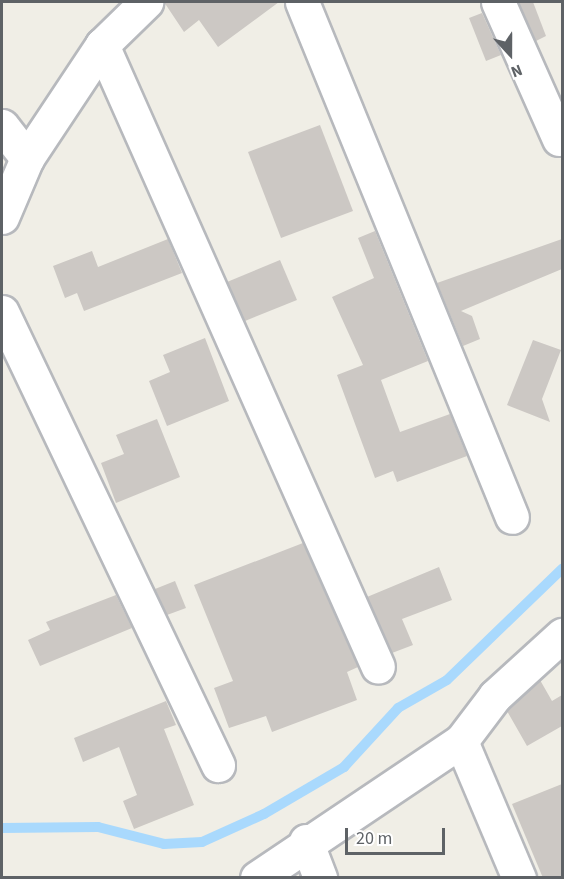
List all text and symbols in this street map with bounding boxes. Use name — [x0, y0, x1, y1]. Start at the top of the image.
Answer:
north arrow — [480, 24, 540, 84]
text: N — [508, 59, 525, 83]
scale bar — [348, 816, 448, 854]
text: 20 m — [356, 826, 392, 851]

